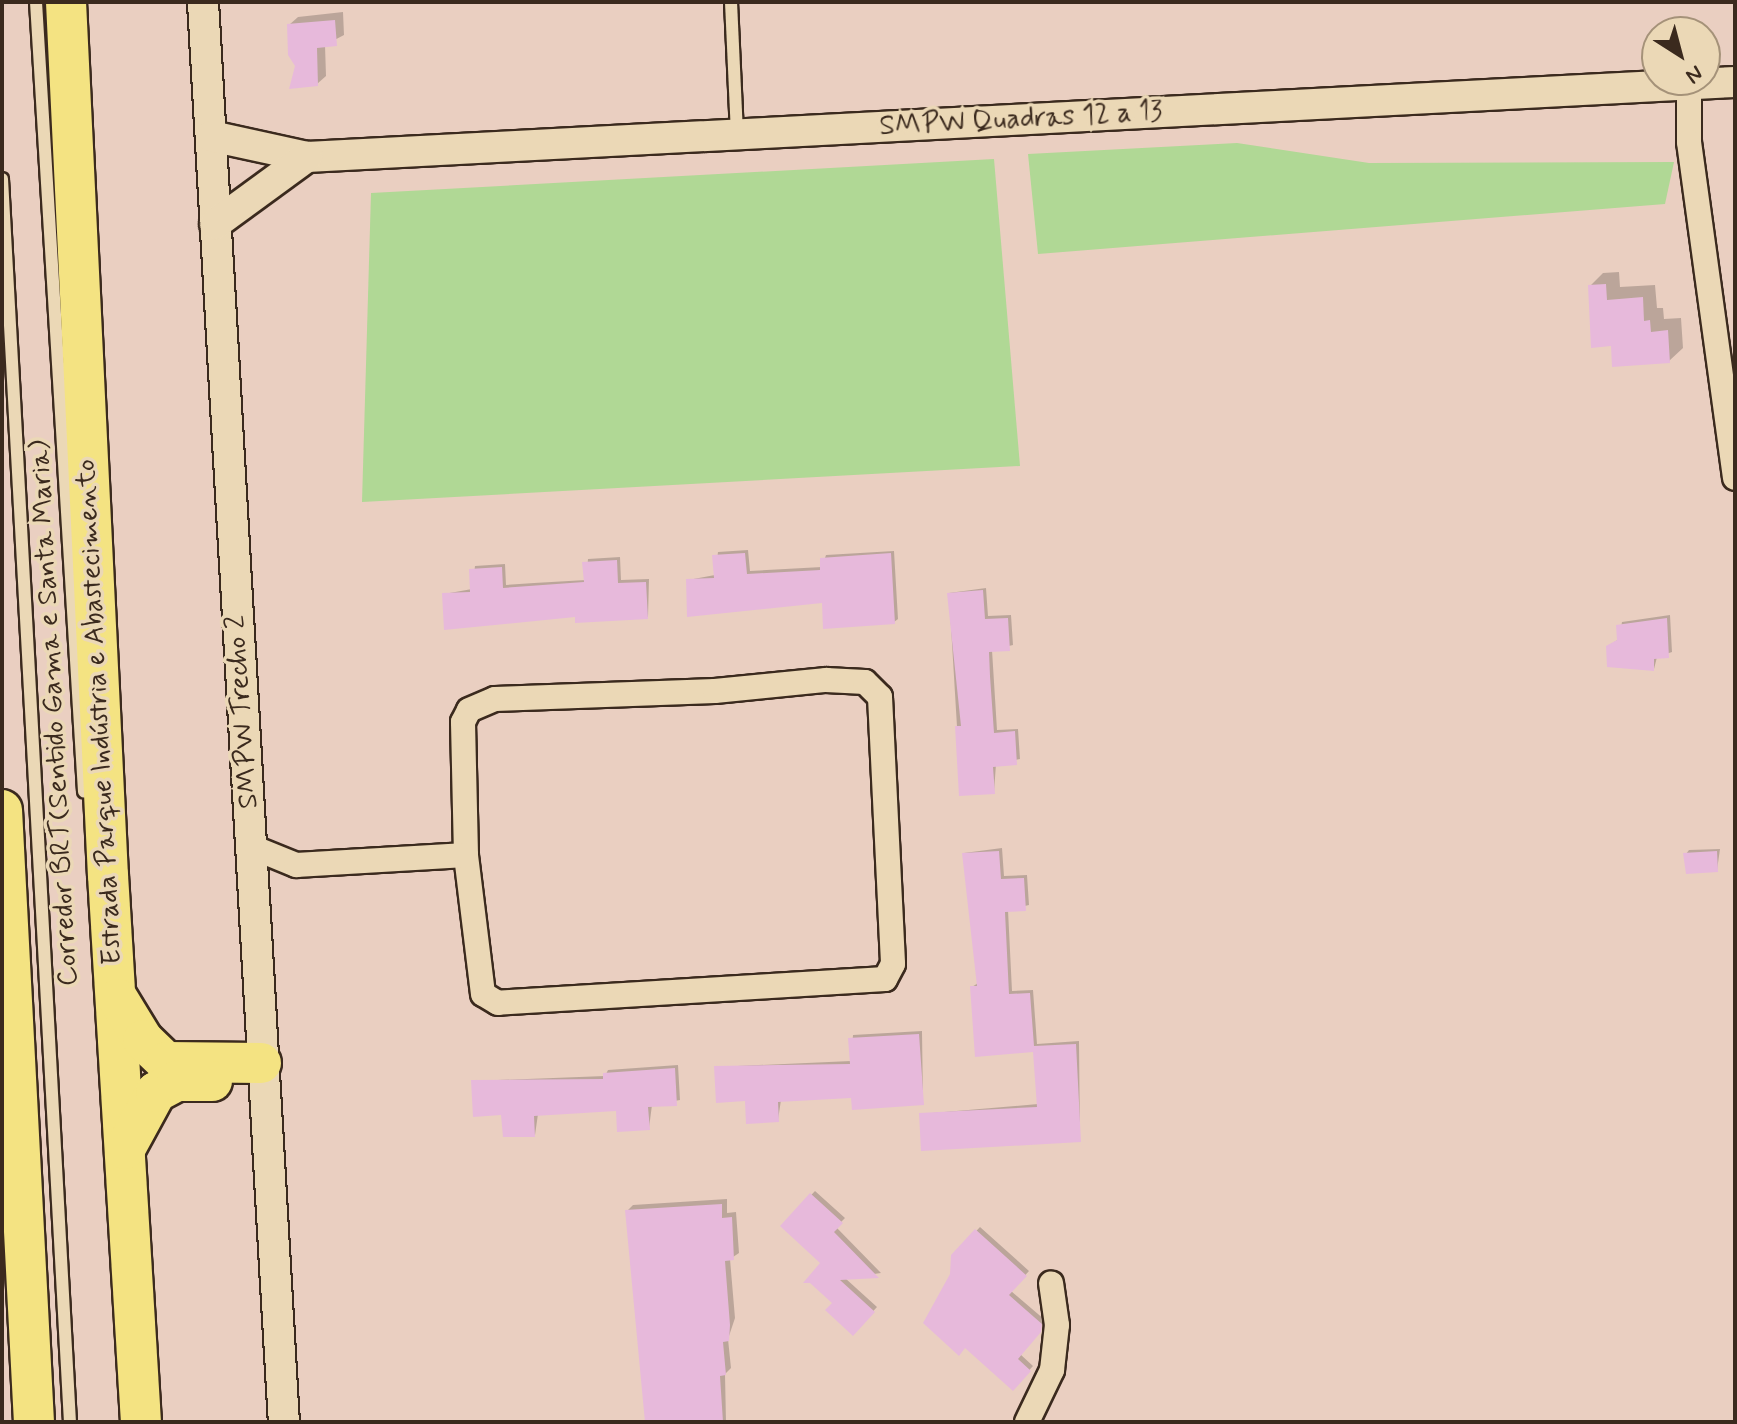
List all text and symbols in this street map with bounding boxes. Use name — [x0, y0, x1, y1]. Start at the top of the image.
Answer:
north arrow — [1641, 16, 1721, 96]
text: N — [1680, 58, 1708, 89]
street label: SMPW Quadras 12 a 13 — [878, 96, 1164, 144]
street label: Corredor BRT(Sentido Gama e Santa Maria) — [24, 445, 86, 981]
street label: Estrada Parque Indústria e Abastecimento — [70, 459, 130, 965]
street label: SMPW Trecho 2 — [220, 616, 266, 808]

